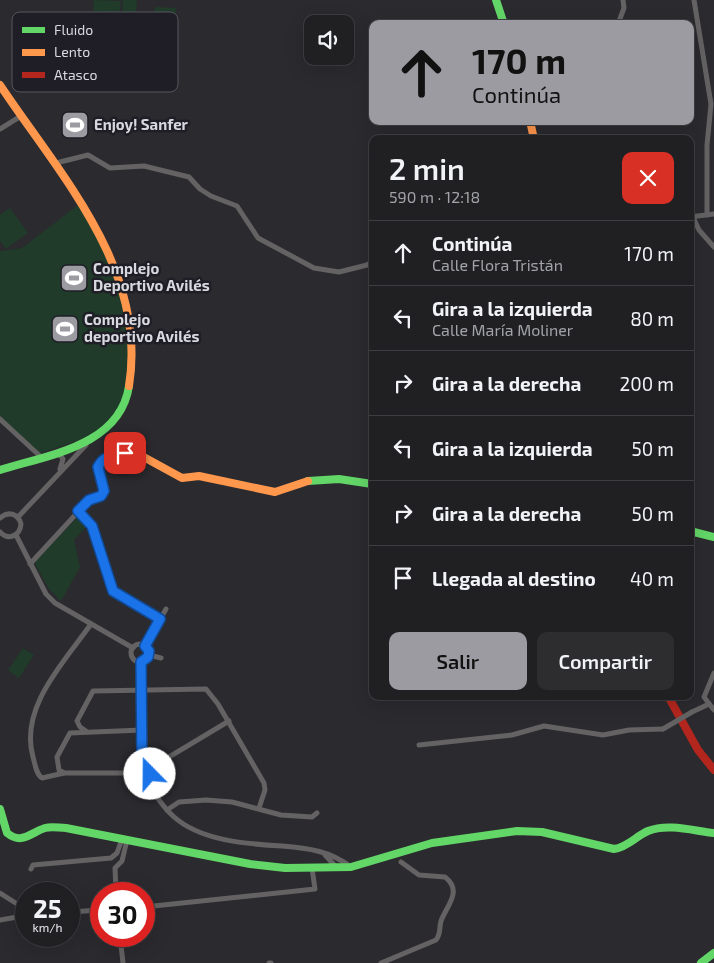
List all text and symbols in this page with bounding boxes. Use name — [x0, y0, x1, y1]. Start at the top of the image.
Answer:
legend — [12, 12, 178, 92]
map controls — [304, 15, 354, 65]
button: sound — [304, 15, 354, 65]
text: Fluido — [54, 21, 93, 38]
text: 170 m — [472, 39, 566, 81]
icon: ahead — [389, 40, 454, 105]
text: Lento — [54, 43, 90, 60]
text: Atasco — [54, 66, 97, 83]
text: Continúa — [472, 81, 561, 107]
sports icon: Enjoy! Sanfer — [60, 110, 90, 140]
place label: Enjoy! Sanfer — [94, 115, 189, 134]
text: 2 min — [389, 150, 465, 186]
button: close — [622, 152, 674, 204]
text: 590 m · 12:18 — [389, 187, 480, 206]
text: Continúa — [432, 232, 512, 255]
icon: ahead — [389, 239, 417, 267]
text: 170 m — [624, 242, 674, 265]
text: Calle Flora Tristán — [432, 255, 563, 274]
place label: Complejo Deportivo Avilés — [93, 259, 210, 294]
sports icon: Complejo Deportivo Avilés — [59, 263, 89, 293]
text: Gira a la izquierda — [432, 297, 593, 320]
icon: left — [389, 304, 417, 332]
text: 80 m — [630, 307, 674, 330]
place label: Complejo deportivo Avilés — [84, 310, 200, 345]
sports icon: Complejo deportivo Avilés — [50, 314, 80, 344]
text: Calle María Moliner — [432, 320, 573, 339]
icon: right — [389, 369, 417, 397]
text: Gira a la derecha — [432, 372, 581, 395]
text: 200 m — [620, 372, 674, 395]
pin — [104, 432, 146, 474]
icon: left — [389, 434, 417, 462]
text: Gira a la izquierda — [432, 437, 593, 460]
text: 50 m — [631, 437, 674, 460]
icon: arrive — [111, 439, 139, 467]
icon: right — [389, 499, 417, 527]
text: Gira a la derecha — [432, 502, 581, 525]
text: 50 m — [631, 502, 674, 525]
icon: arrive — [389, 564, 417, 592]
text: Llegada al destino — [432, 567, 596, 590]
text: 40 m — [630, 567, 674, 590]
button: Salir — [389, 632, 527, 690]
button: Compartir — [537, 632, 674, 690]
position arrow — [123, 747, 175, 799]
speed limit sign: 30 — [90, 882, 155, 947]
text: 25 — [33, 893, 62, 923]
text: km/h — [33, 920, 62, 934]

